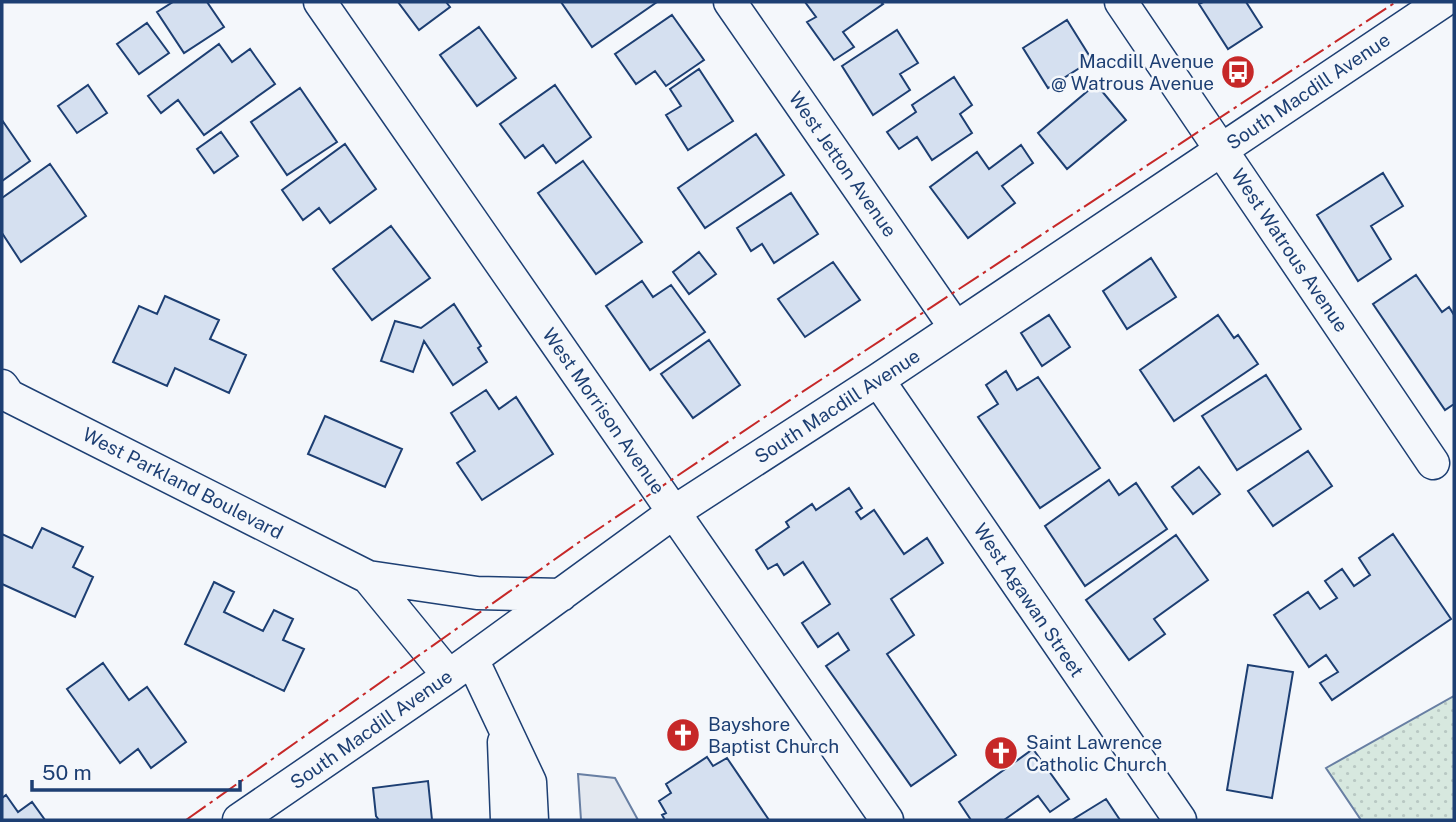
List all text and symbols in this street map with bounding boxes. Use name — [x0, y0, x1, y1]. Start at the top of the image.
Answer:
street label: South Macdill Avenue — [1222, 28, 1394, 154]
place label: Macdill Avenue @ Watrous Avenue — [1051, 50, 1214, 94]
bus stop icon: Macdill Avenue @ Watrous Avenue — [1219, 53, 1257, 91]
street label: West Jetton Avenue — [785, 87, 901, 241]
street label: West Watrous Avenue — [1227, 164, 1353, 336]
street label: West Morrison Avenue — [538, 324, 670, 498]
street label: South Macdill Avenue — [750, 344, 924, 468]
street label: West Parkland Boulevard — [79, 423, 287, 543]
street label: West Agawan Street — [969, 519, 1089, 681]
street label: South Macdill Avenue — [286, 665, 456, 793]
place label: Bayshore Baptist Church — [708, 713, 839, 757]
church icon: Bayshore Baptist Church — [664, 716, 702, 754]
place label: Saint Lawrence Catholic Church — [1026, 731, 1167, 775]
church icon: Saint Lawrence Catholic Church — [982, 734, 1020, 772]
scale bar — [32, 748, 240, 792]
text: 50 m — [42, 760, 92, 785]

